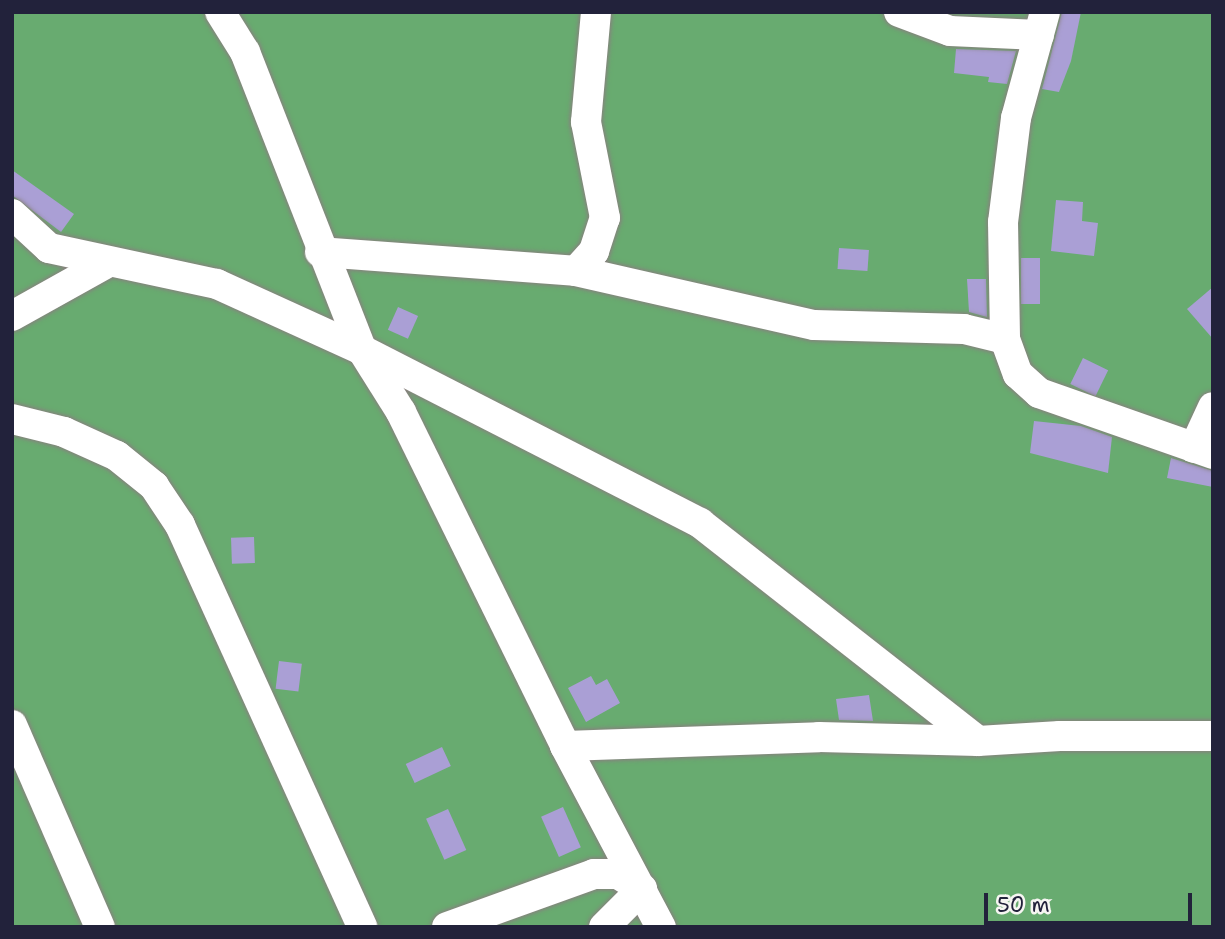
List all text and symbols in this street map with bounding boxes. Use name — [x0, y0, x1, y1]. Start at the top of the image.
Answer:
scale bar — [987, 880, 1195, 924]
text: 50 m — [997, 891, 1050, 919]

